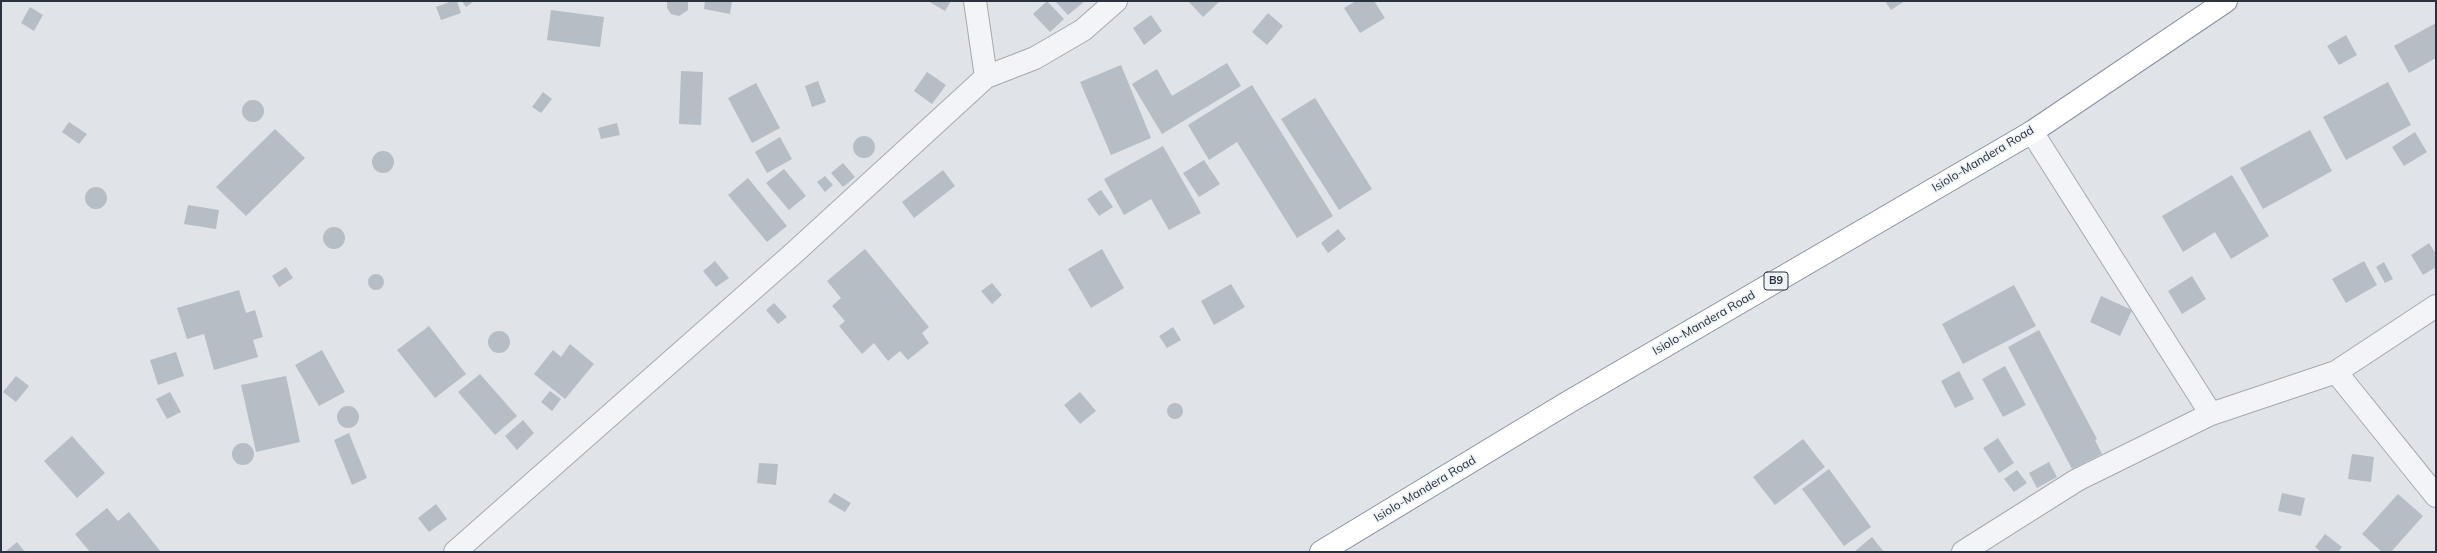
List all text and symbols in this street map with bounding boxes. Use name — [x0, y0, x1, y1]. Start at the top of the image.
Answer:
street label: Isiolo-Mandera Road — [1930, 123, 2036, 195]
road number: B9 — [1764, 272, 1788, 290]
street label: Isiolo-Mandera Road — [1650, 288, 1758, 358]
street label: Isiolo-Mandera Road — [1372, 453, 1478, 525]

